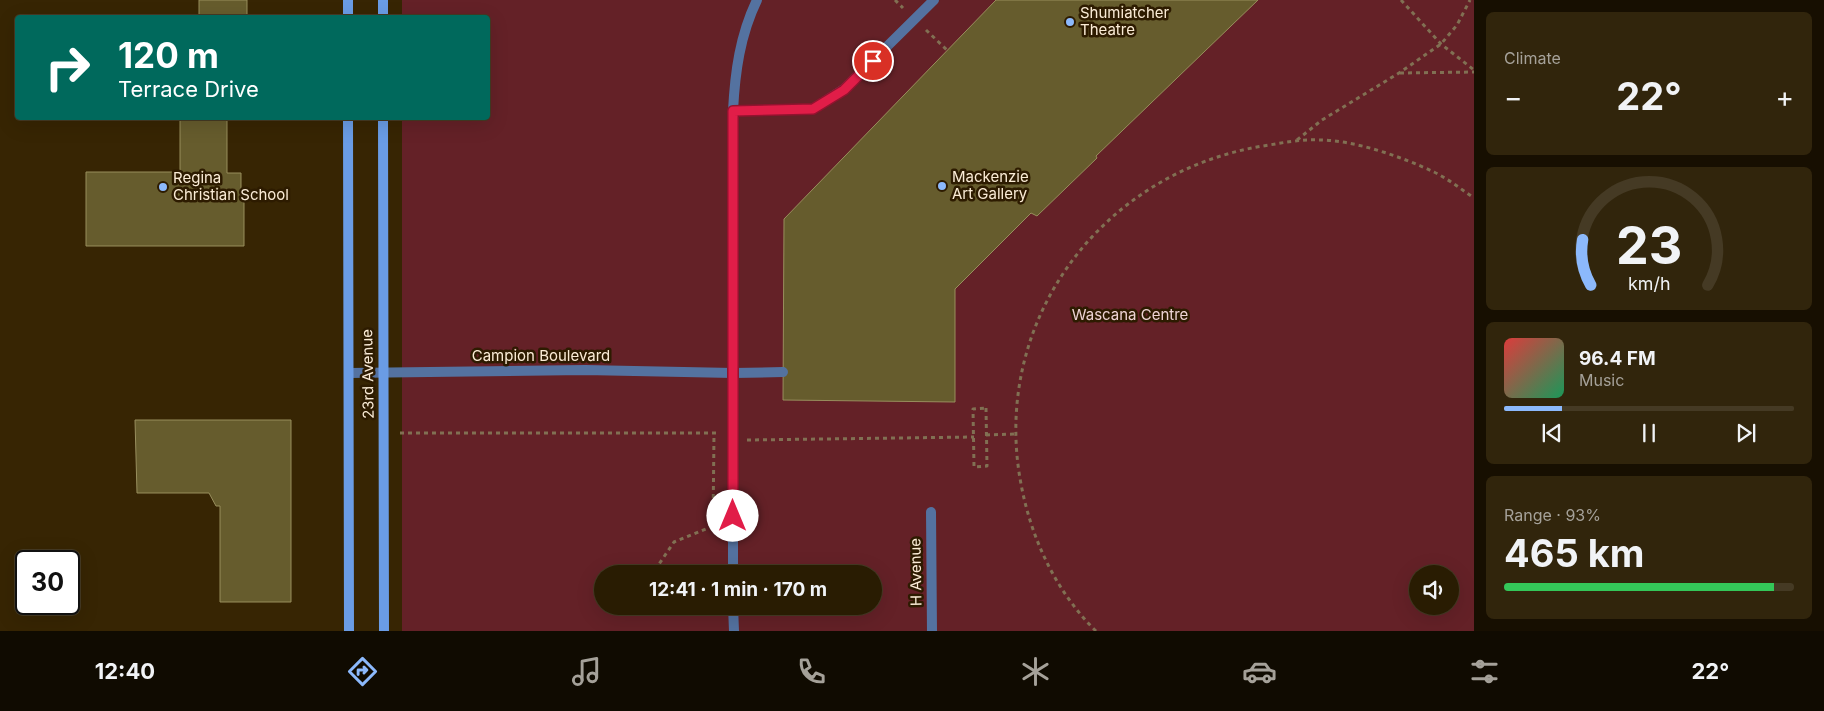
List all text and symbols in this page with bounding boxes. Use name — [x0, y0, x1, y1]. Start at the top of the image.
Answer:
place label: Shumiatcher Theatre — [1080, 3, 1170, 39]
marker: Shumiatcher Theatre — [1064, 16, 1076, 28]
text: 120 m — [118, 34, 219, 76]
icon: right — [35, 35, 100, 100]
pin — [852, 40, 894, 82]
icon: arrive — [859, 47, 887, 75]
text: Climate — [1504, 48, 1561, 68]
text: 22° — [1616, 73, 1682, 119]
text: Terrace Drive — [118, 76, 259, 102]
text: − — [1504, 80, 1523, 114]
text: + — [1775, 80, 1794, 114]
place label: Mackenzie Art Gallery — [952, 167, 1029, 203]
place label: Regina Christian School — [173, 168, 289, 204]
marker: Mackenzie Art Gallery — [936, 180, 948, 192]
marker: Regina Christian School — [157, 181, 169, 193]
text: 23 — [1616, 214, 1682, 277]
text: km/h — [1628, 273, 1670, 294]
park label: Wascana Centre — [1072, 305, 1188, 324]
street label: 23rd Avenue — [357, 329, 378, 419]
street label: Campion Boulevard — [472, 346, 610, 365]
text: 96.4 FM — [1579, 347, 1656, 370]
text: Music — [1579, 370, 1624, 390]
icon: previous — [1538, 419, 1566, 447]
icon: pause — [1635, 419, 1663, 447]
icon: next — [1732, 419, 1760, 447]
position arrow — [706, 489, 758, 541]
text: Range · 93% — [1504, 505, 1601, 525]
text: 465 km — [1504, 530, 1644, 576]
street label: H Avenue — [905, 538, 926, 606]
speed limit sign: 30 — [15, 550, 80, 615]
map controls — [1409, 565, 1459, 615]
button: sound — [1409, 565, 1459, 615]
text: 12:41 · 1 min · 170 m — [649, 578, 827, 601]
icon: directions — [345, 654, 380, 689]
icon: music — [569, 654, 604, 689]
icon: phone — [794, 654, 829, 689]
icon: climate — [1018, 654, 1053, 689]
icon: car — [1242, 654, 1277, 689]
icon: filters — [1467, 654, 1502, 689]
text: 12:40 — [95, 658, 155, 684]
text: 22° — [1691, 658, 1729, 684]

